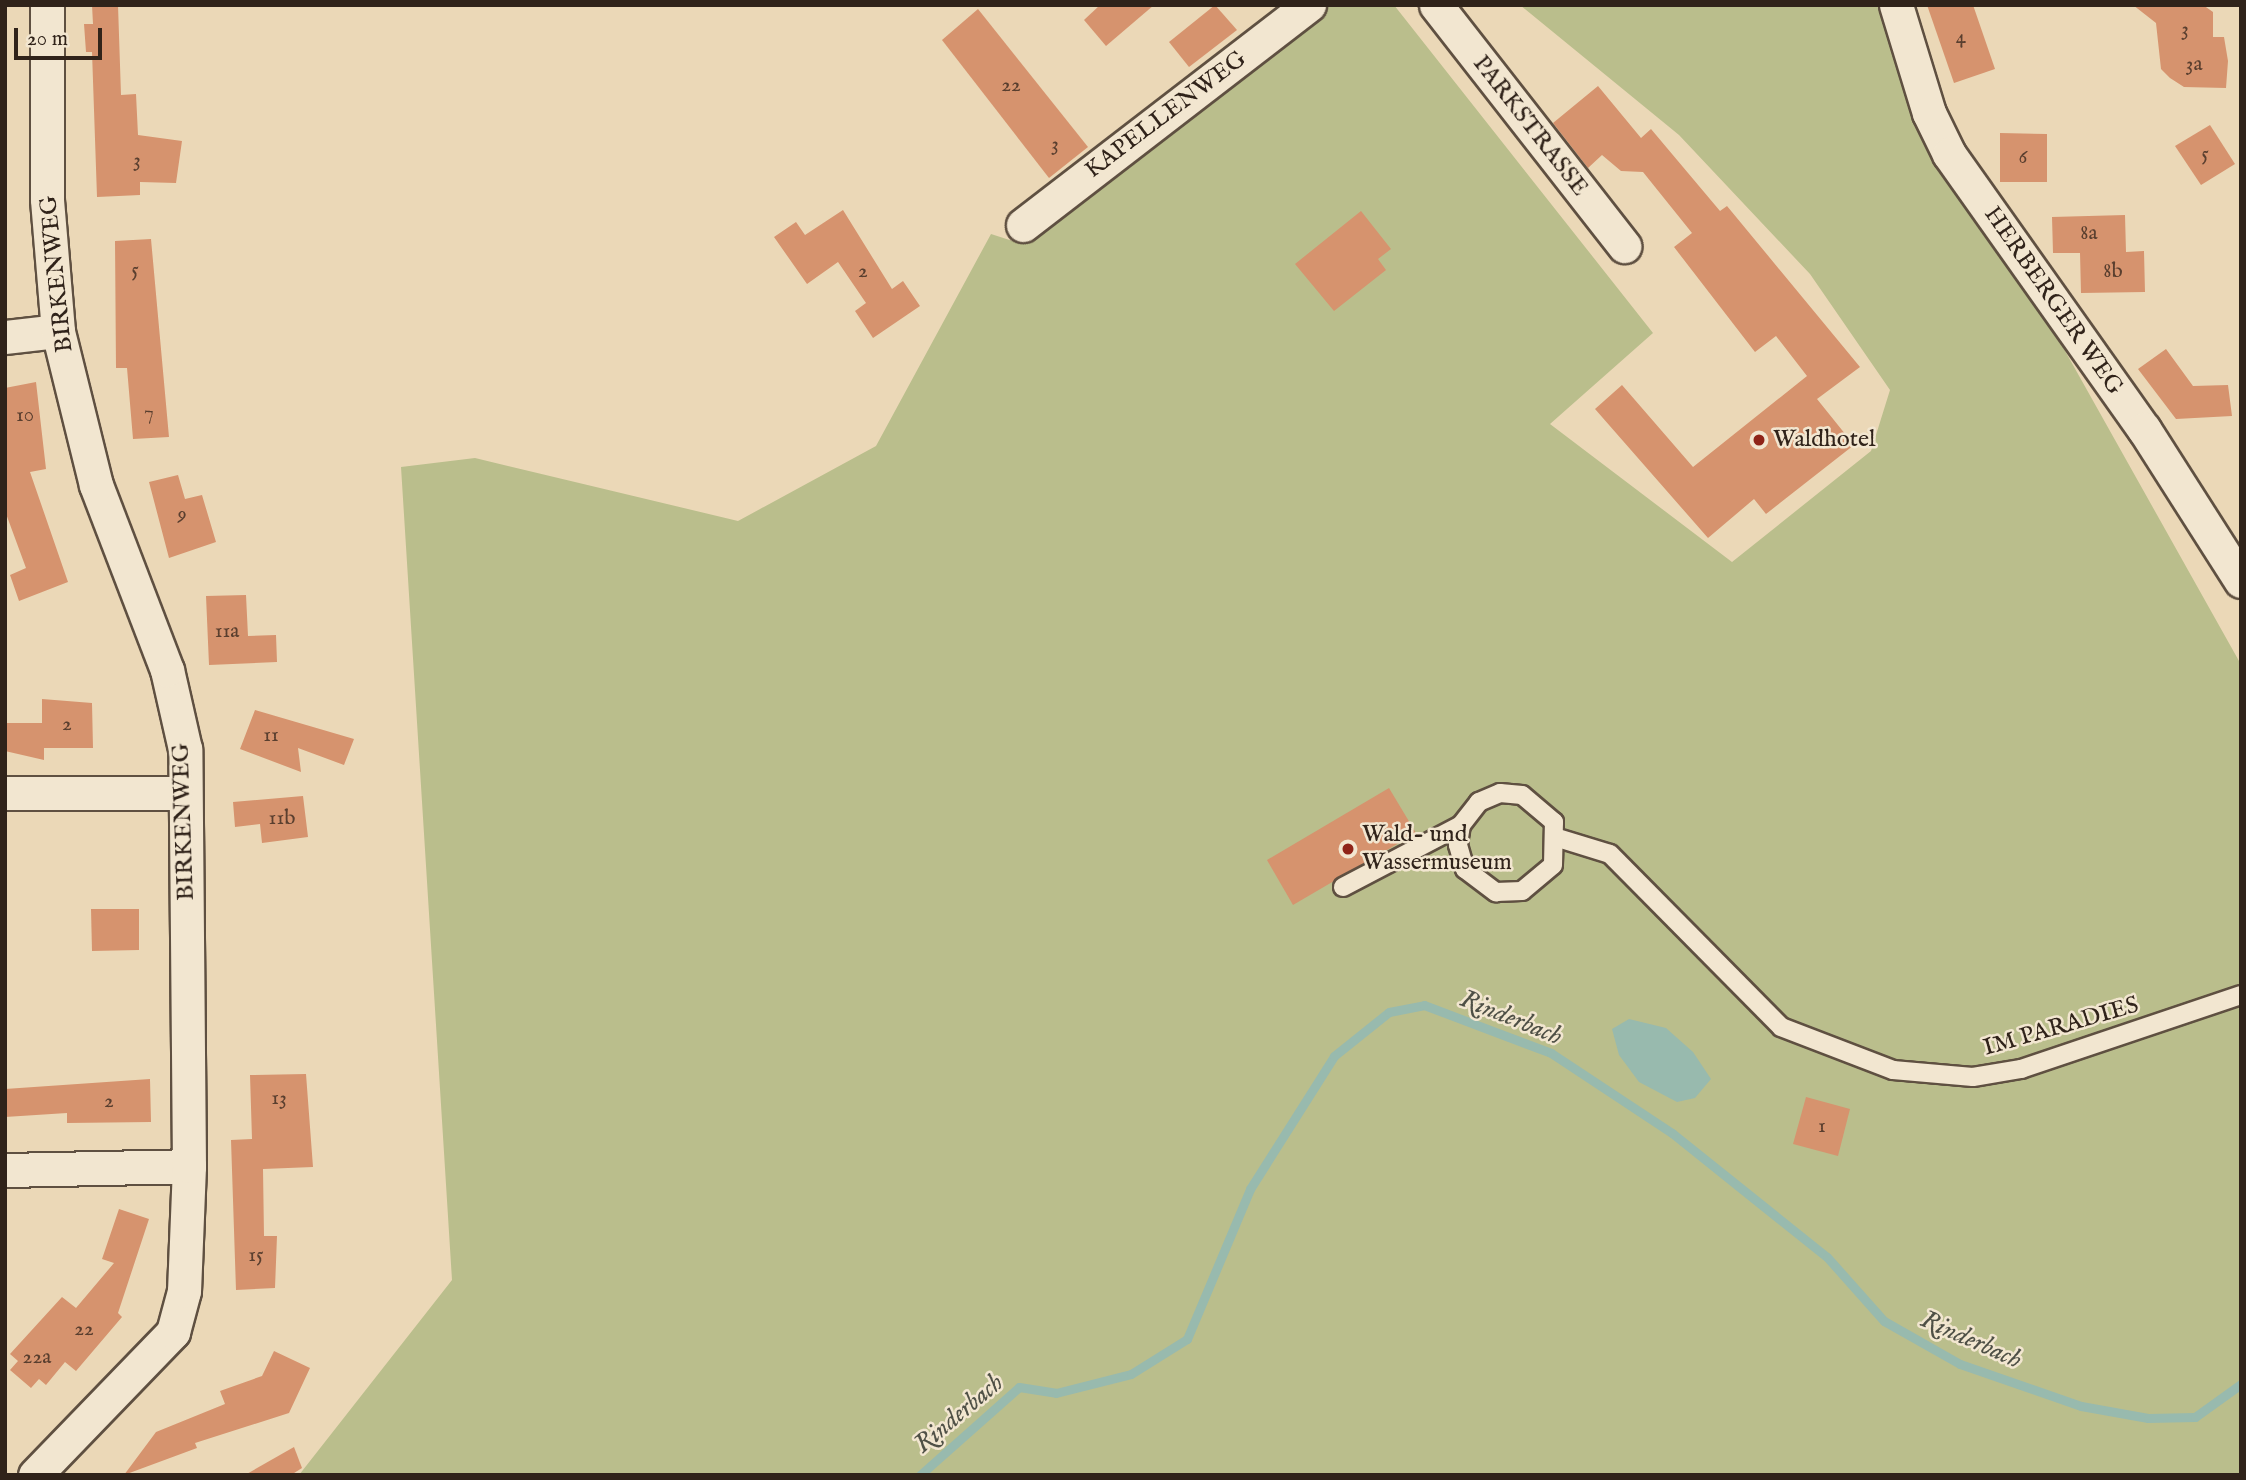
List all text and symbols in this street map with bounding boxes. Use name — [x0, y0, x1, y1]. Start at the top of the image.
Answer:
scale bar — [18, 14, 105, 58]
house number: 3 — [2181, 17, 2189, 43]
house number: 4 — [1956, 25, 1966, 51]
text: 20 m — [27, 26, 68, 53]
street label: KAPELLENWEG — [1080, 45, 1252, 185]
street label: PARKSTRASSE — [1466, 50, 1594, 202]
house number: 3a — [2186, 52, 2202, 78]
house number: 22 — [1001, 73, 1021, 99]
house number: 3 — [1051, 132, 1059, 158]
house number: 5 — [2201, 142, 2209, 168]
house number: 6 — [2019, 145, 2027, 171]
house number: 3 — [133, 148, 141, 174]
street label: BIRKENWEG — [34, 194, 80, 354]
street label: HERBERGER WEG — [1977, 201, 2129, 401]
house number: 8a — [2080, 221, 2098, 247]
house number: 5 — [131, 258, 139, 284]
house number: 2 — [858, 259, 868, 285]
house number: 8b — [2103, 259, 2123, 285]
house number: 7 — [144, 401, 154, 427]
house number: 10 — [16, 403, 34, 429]
place label: Waldhotel — [1773, 426, 1875, 454]
marker: Waldhotel — [1751, 432, 1767, 448]
house number: 9 — [177, 502, 187, 528]
house number: 11a — [215, 619, 239, 645]
house number: 2 — [62, 712, 72, 738]
house number: 11 — [263, 723, 279, 749]
street label: BIRKENWEG — [167, 743, 201, 901]
house number: 11b — [269, 806, 295, 832]
place label: Wald- und Wassermuseum — [1362, 821, 1512, 877]
marker: Wald- und Wassermuseum — [1340, 841, 1356, 857]
water label: Rinderbach — [1456, 984, 1566, 1052]
street label: IM PARADIES — [1980, 991, 2142, 1063]
house number: 13 — [271, 1086, 287, 1112]
house number: 2 — [104, 1089, 114, 1115]
house number: 1 — [1818, 1114, 1826, 1140]
house number: 15 — [248, 1243, 264, 1269]
water label: Rinderbach — [1916, 1304, 2026, 1376]
house number: 22 — [74, 1317, 94, 1343]
house number: 22a — [23, 1345, 51, 1371]
water label: Rinderbach — [908, 1368, 1010, 1460]

